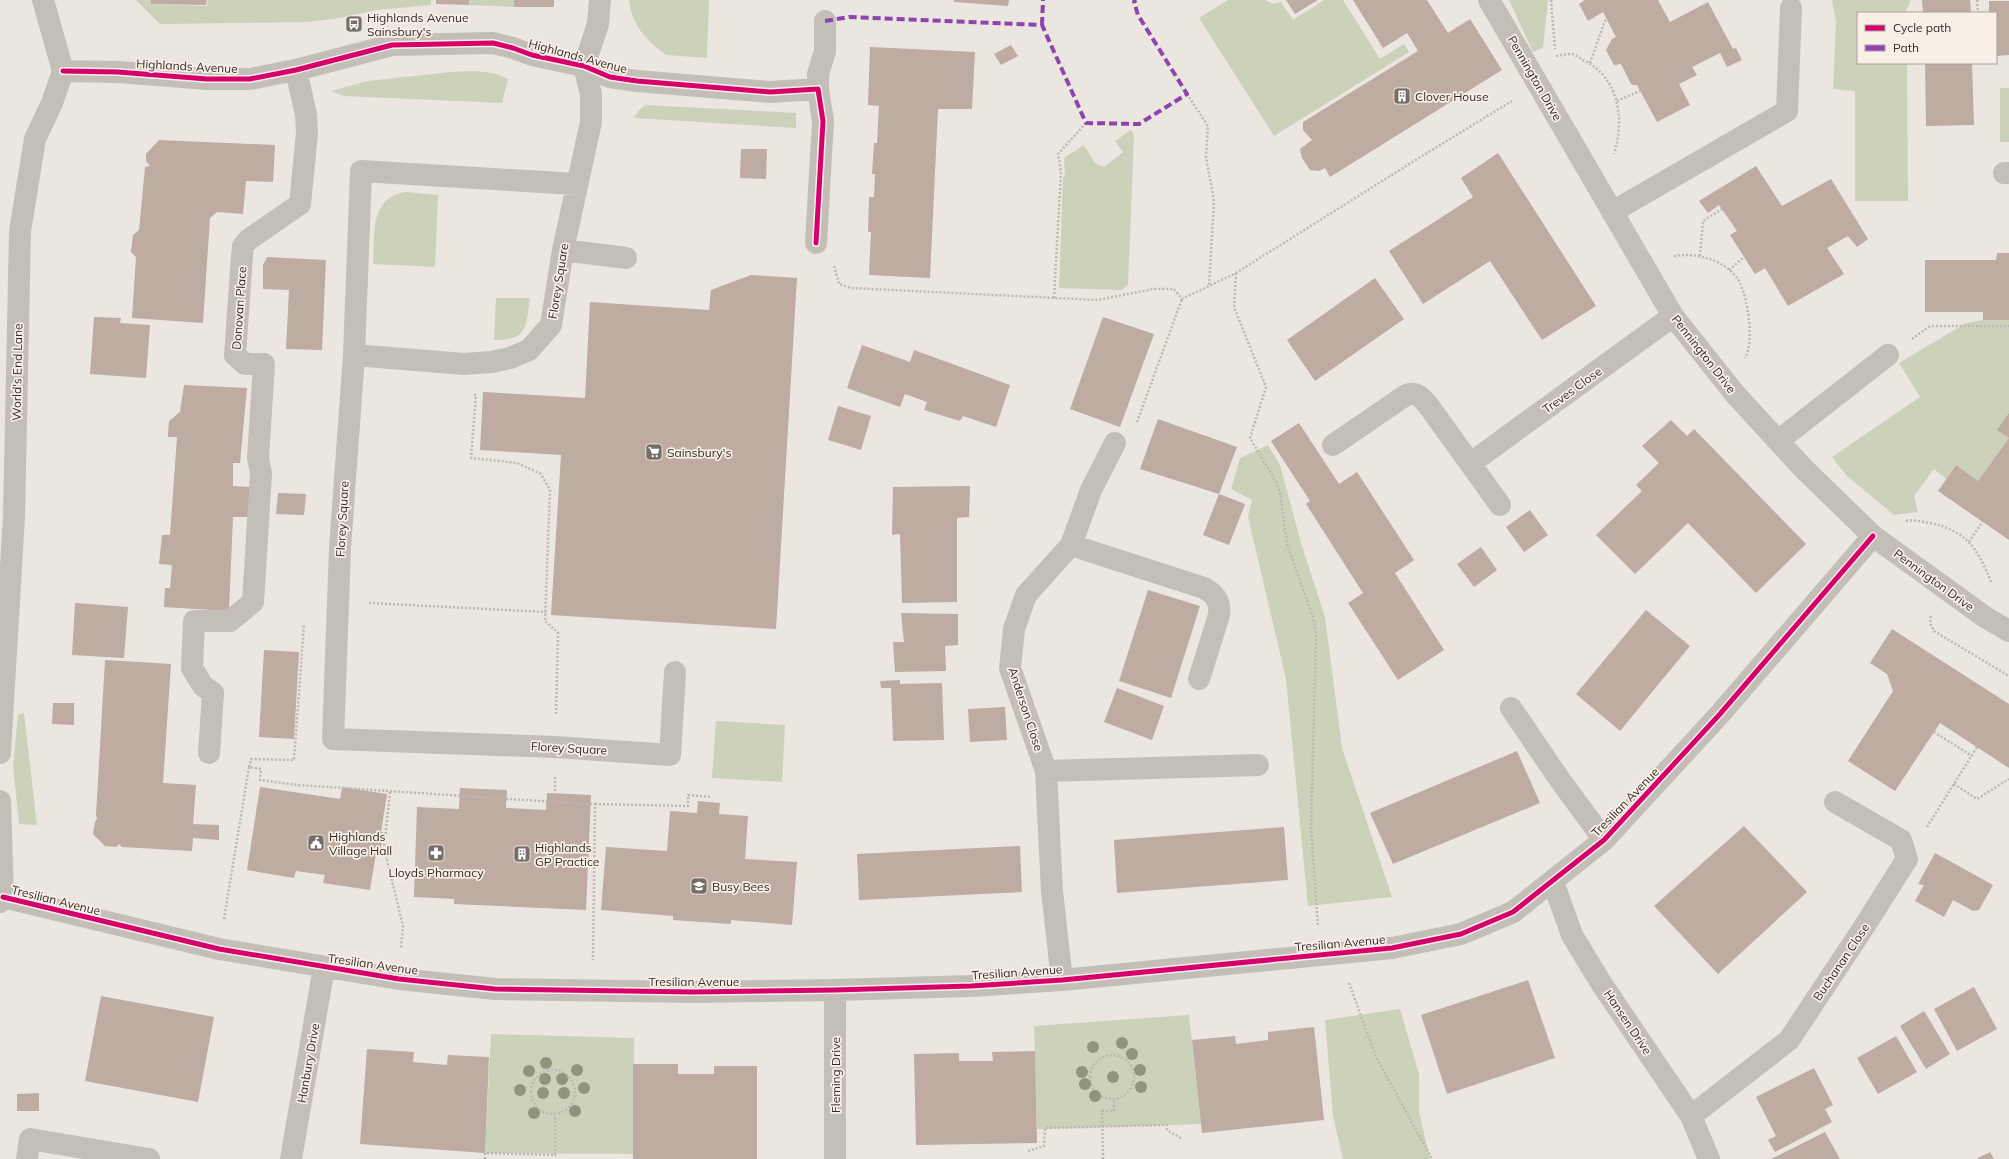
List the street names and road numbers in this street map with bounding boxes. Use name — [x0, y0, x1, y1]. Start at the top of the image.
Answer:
street label: Pennington Drive — [1505, 33, 1565, 123]
street label: Highlands Avenue — [527, 36, 629, 76]
street label: Highlands Avenue — [136, 56, 238, 76]
street label: Florey Square — [545, 242, 571, 320]
street label: Donovan Place — [229, 266, 249, 350]
street label: Pennington Drive — [1669, 312, 1739, 396]
street label: World's End Lane — [9, 323, 25, 421]
street label: Treves Close — [1540, 364, 1604, 416]
street label: Florey Square — [333, 481, 351, 557]
street label: Pennington Drive — [1891, 546, 1977, 614]
street label: Anderson Close — [1005, 665, 1047, 753]
street label: Florey Square — [531, 739, 607, 757]
street label: Tresilian Avenue — [1588, 764, 1662, 840]
street label: Tresilian Avenue — [10, 882, 102, 918]
street label: Buchanan Close — [1810, 920, 1872, 1004]
street label: Tresilian Avenue — [1294, 932, 1386, 954]
street label: Tresilian Avenue — [327, 950, 419, 978]
street label: Tresilian Avenue — [971, 961, 1063, 983]
street label: Tresilian Avenue — [649, 974, 739, 989]
street label: Hansen Drive — [1601, 987, 1655, 1057]
street label: Hanbury Drive — [294, 1022, 322, 1104]
street label: Fleming Drive — [828, 1037, 843, 1113]

